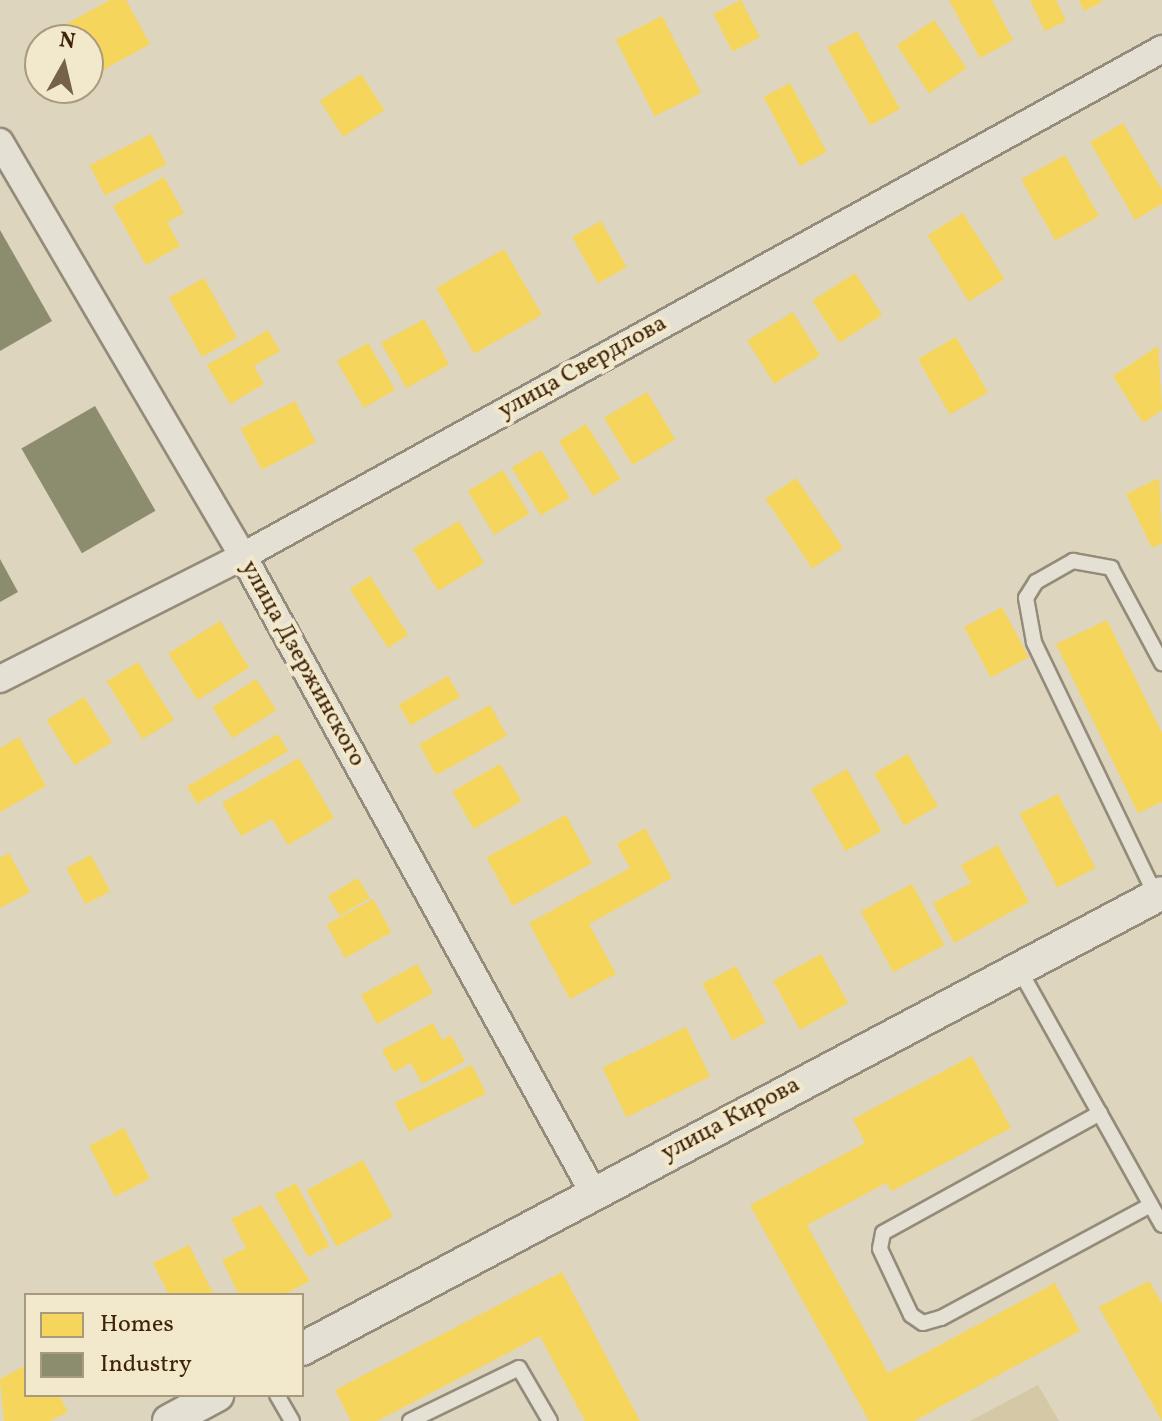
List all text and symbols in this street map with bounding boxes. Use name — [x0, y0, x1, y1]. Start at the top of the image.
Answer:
north arrow — [24, 24, 104, 104]
text: N — [57, 25, 77, 58]
street label: улица Свердлова — [494, 310, 672, 426]
street label: улица Дзержинского — [233, 556, 371, 772]
street label: улица Кирова — [657, 1071, 805, 1169]
legend — [24, 1293, 304, 1397]
text: Homes — [100, 1308, 174, 1342]
text: Industry — [100, 1348, 192, 1382]

